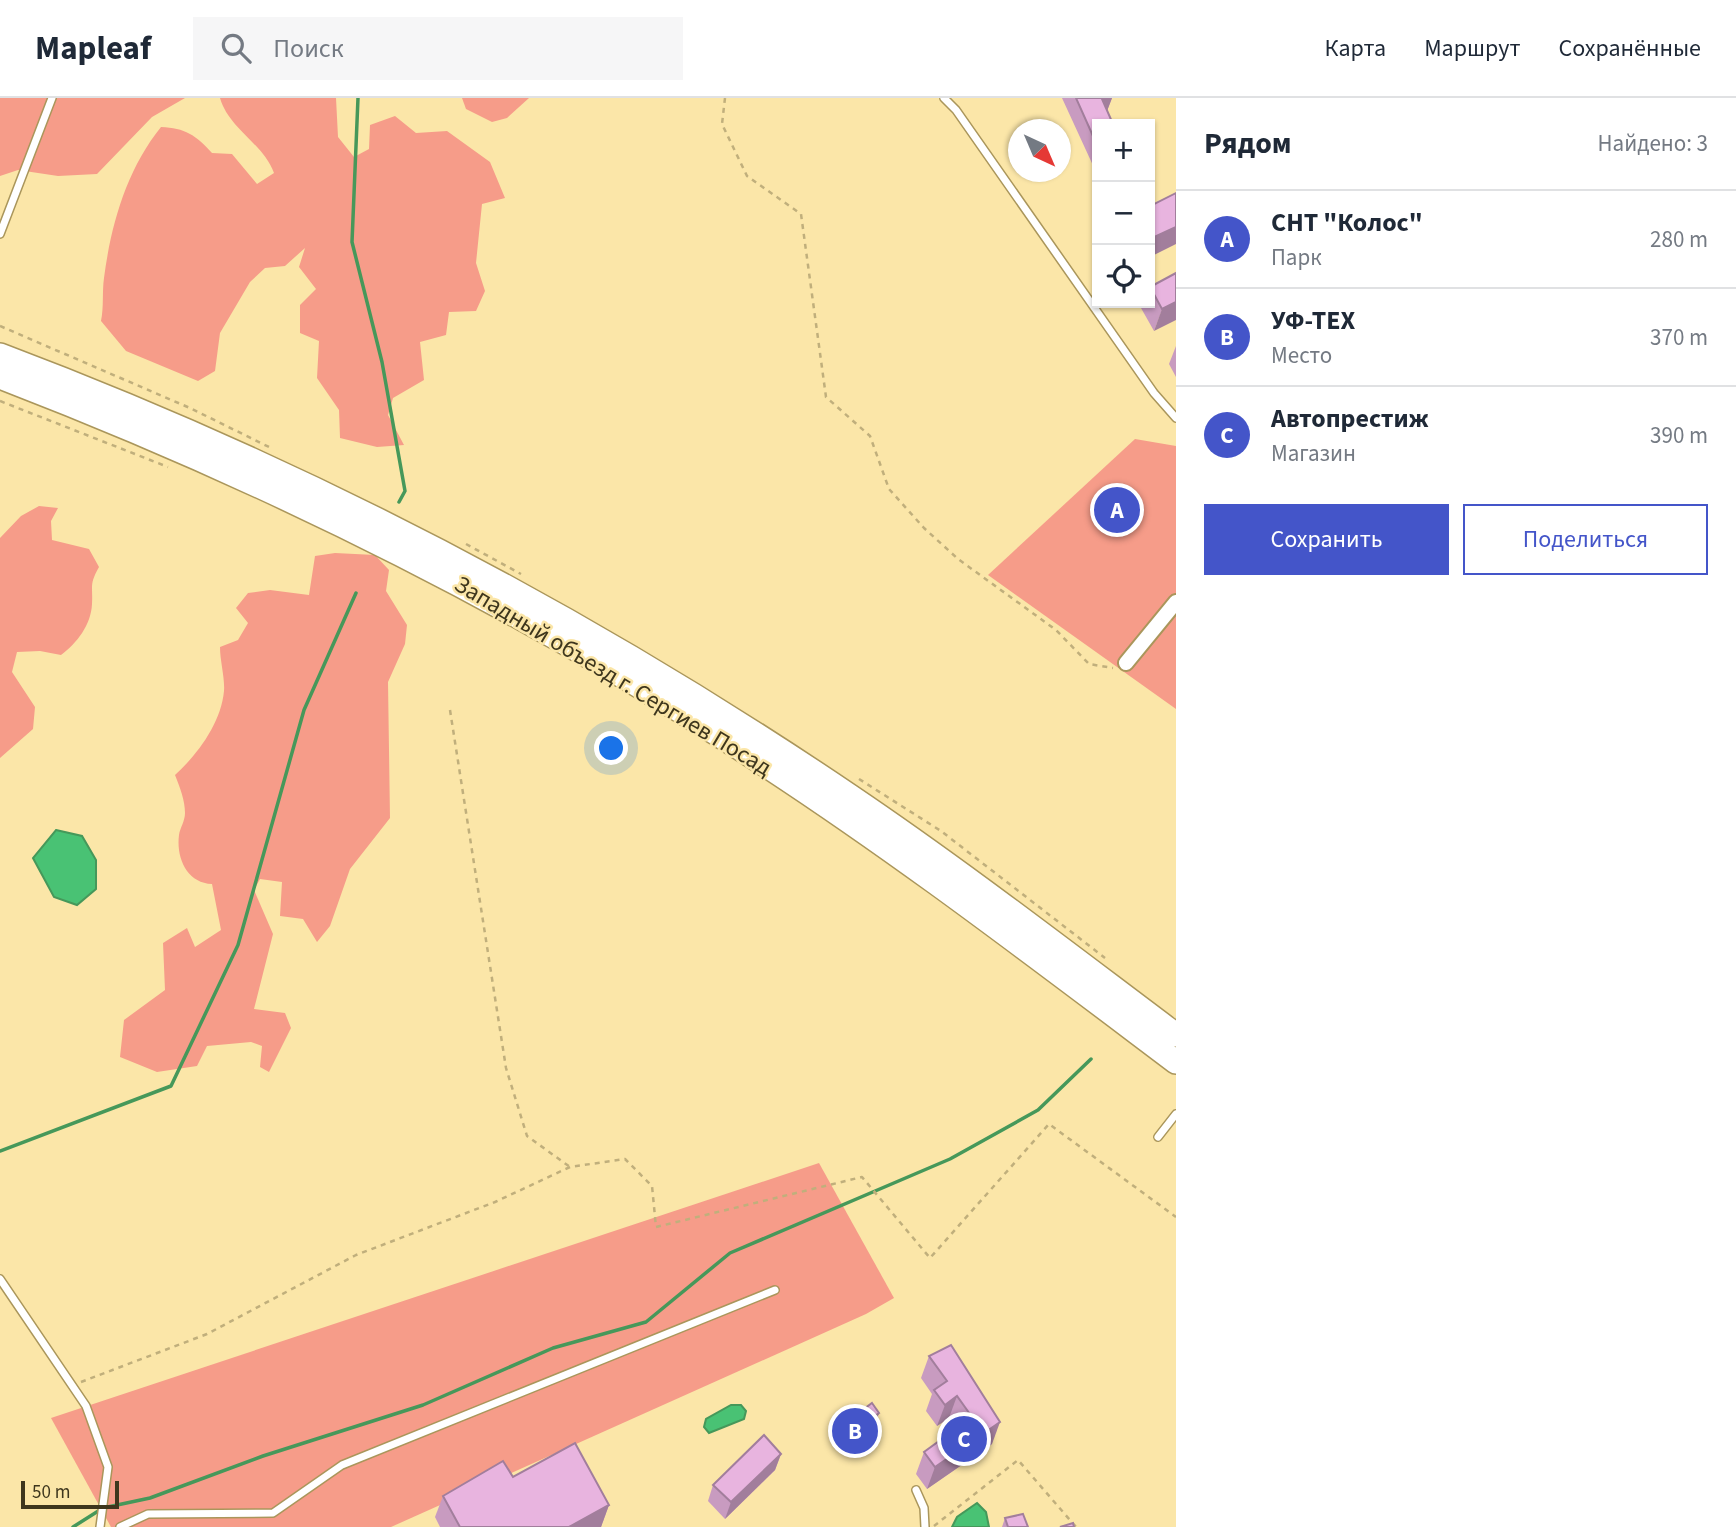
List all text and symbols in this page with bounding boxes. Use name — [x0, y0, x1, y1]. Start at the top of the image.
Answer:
search box — [193, 17, 683, 80]
text: Mapleaf — [35, 25, 151, 72]
icon: search — [217, 29, 255, 67]
text: Поиск — [273, 30, 344, 67]
text: Карта — [1325, 31, 1386, 66]
text: Маршрут — [1424, 31, 1520, 66]
text: Сохранённые — [1558, 31, 1701, 66]
north arrow — [1008, 119, 1071, 182]
map controls — [1092, 119, 1155, 308]
button: + — [1092, 119, 1155, 182]
text: Рядом — [1204, 122, 1292, 165]
text: Найдено: 3 — [1598, 127, 1708, 160]
button: − — [1092, 182, 1155, 245]
text: СНТ "Колос" — [1271, 204, 1423, 241]
text: A — [1220, 223, 1234, 256]
text: 280 m — [1650, 223, 1708, 256]
text: Парк — [1271, 241, 1322, 274]
button: locate — [1092, 245, 1155, 308]
text: УФ-ТЕХ — [1271, 302, 1355, 339]
text: B — [1220, 321, 1234, 354]
text: 370 m — [1650, 321, 1708, 354]
text: Место — [1271, 339, 1332, 372]
text: Автопрестиж — [1271, 400, 1429, 437]
text: C — [1220, 419, 1234, 452]
text: 390 m — [1650, 419, 1708, 452]
text: Магазин — [1271, 437, 1356, 470]
pin: A — [1094, 484, 1140, 536]
button: Сохранить — [1204, 504, 1449, 575]
button: Поделиться — [1463, 504, 1708, 575]
street label: Западный объезд г. Сергиев Посад — [448, 567, 779, 785]
your location — [594, 731, 628, 765]
pin: B — [832, 1405, 878, 1457]
pin: C — [941, 1413, 987, 1465]
scale bar — [21, 1478, 119, 1510]
text: 50 m — [32, 1479, 70, 1506]

